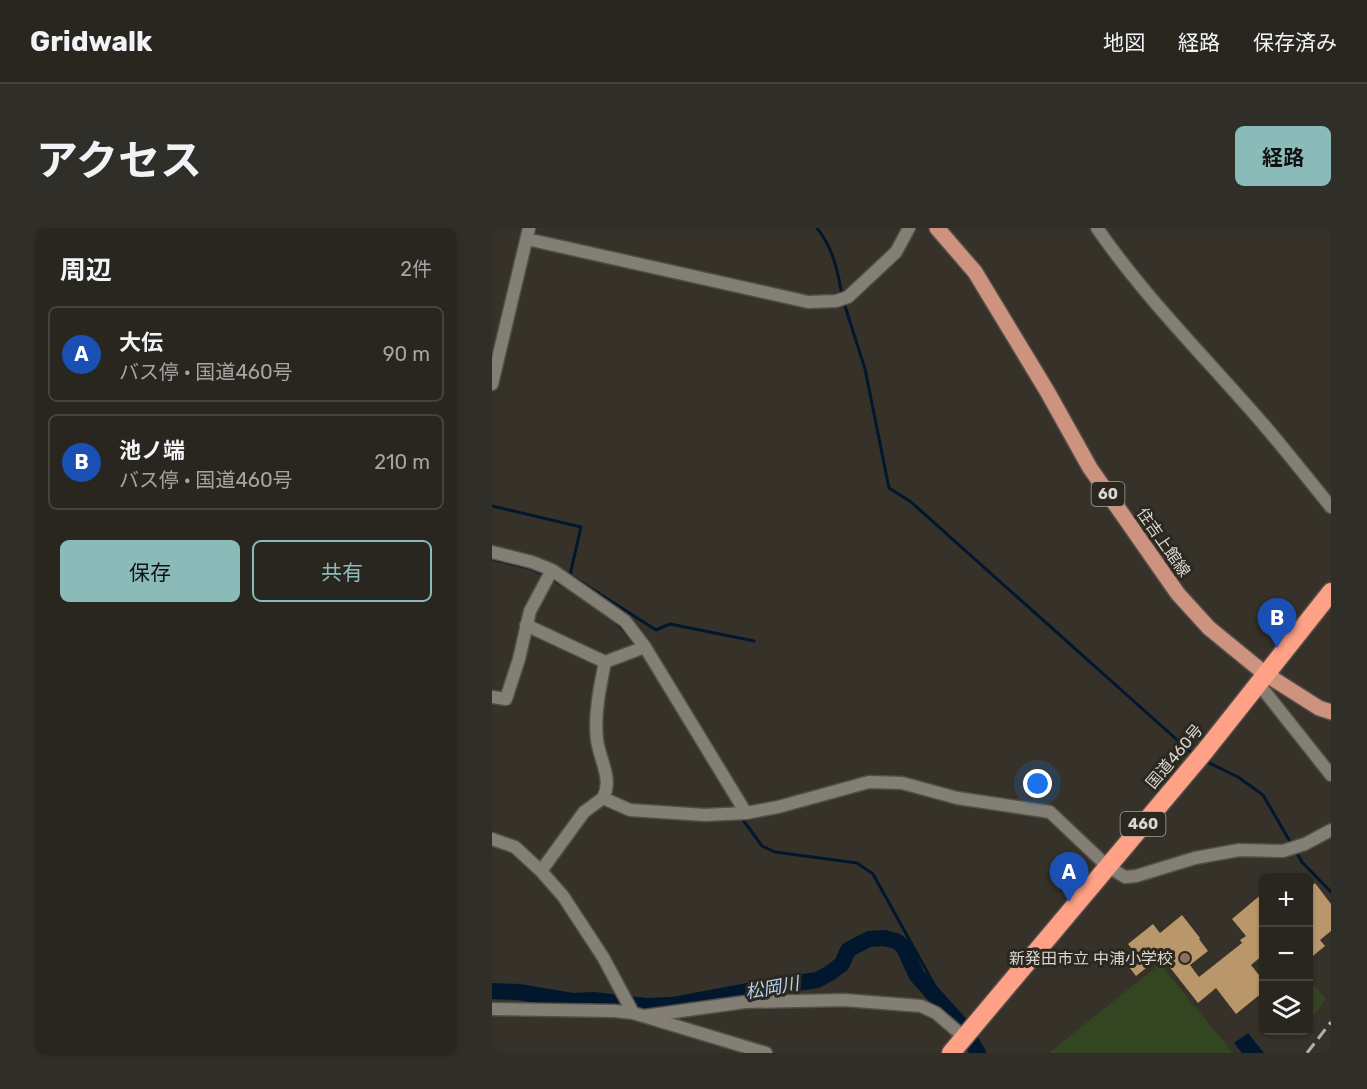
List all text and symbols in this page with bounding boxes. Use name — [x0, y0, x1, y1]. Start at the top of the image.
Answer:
text: Gridwalk — [30, 25, 152, 58]
text: 地図 — [1103, 30, 1145, 55]
text: 経路 — [1178, 30, 1220, 55]
text: 保存済み — [1253, 30, 1337, 55]
button: 経路 — [1235, 126, 1331, 186]
text: アクセス — [36, 136, 202, 186]
text: 周辺 — [60, 255, 112, 286]
text: 2件 — [400, 257, 432, 281]
text: 大伝 — [119, 329, 163, 356]
text: A — [74, 342, 89, 366]
text: 90 m — [383, 342, 430, 366]
text: バス停 · 国道460号 — [119, 360, 293, 384]
text: 池ノ端 — [119, 437, 185, 464]
text: B — [74, 450, 89, 474]
text: 210 m — [374, 450, 430, 474]
text: バス停 · 国道460号 — [119, 468, 293, 492]
road number: 60 — [1092, 482, 1124, 506]
street label: 住吉上館線 — [1133, 504, 1194, 581]
button: 保存 — [60, 540, 240, 602]
button: 共有 — [252, 540, 432, 602]
pin: B — [1258, 598, 1296, 648]
street label: 国道460号 — [1142, 720, 1207, 792]
your location — [1023, 769, 1052, 798]
road number: 460 — [1120, 812, 1166, 836]
pin: A — [1050, 852, 1088, 902]
map controls — [1259, 873, 1313, 1035]
button: + — [1259, 873, 1313, 927]
button: − — [1259, 927, 1313, 981]
place label: 新発田市立 中浦小学校 — [1009, 949, 1173, 968]
marker: 新発田市立 中浦小学校 — [1178, 951, 1192, 965]
water label: 松岡川 — [744, 972, 802, 1004]
button: layers — [1259, 981, 1313, 1035]

